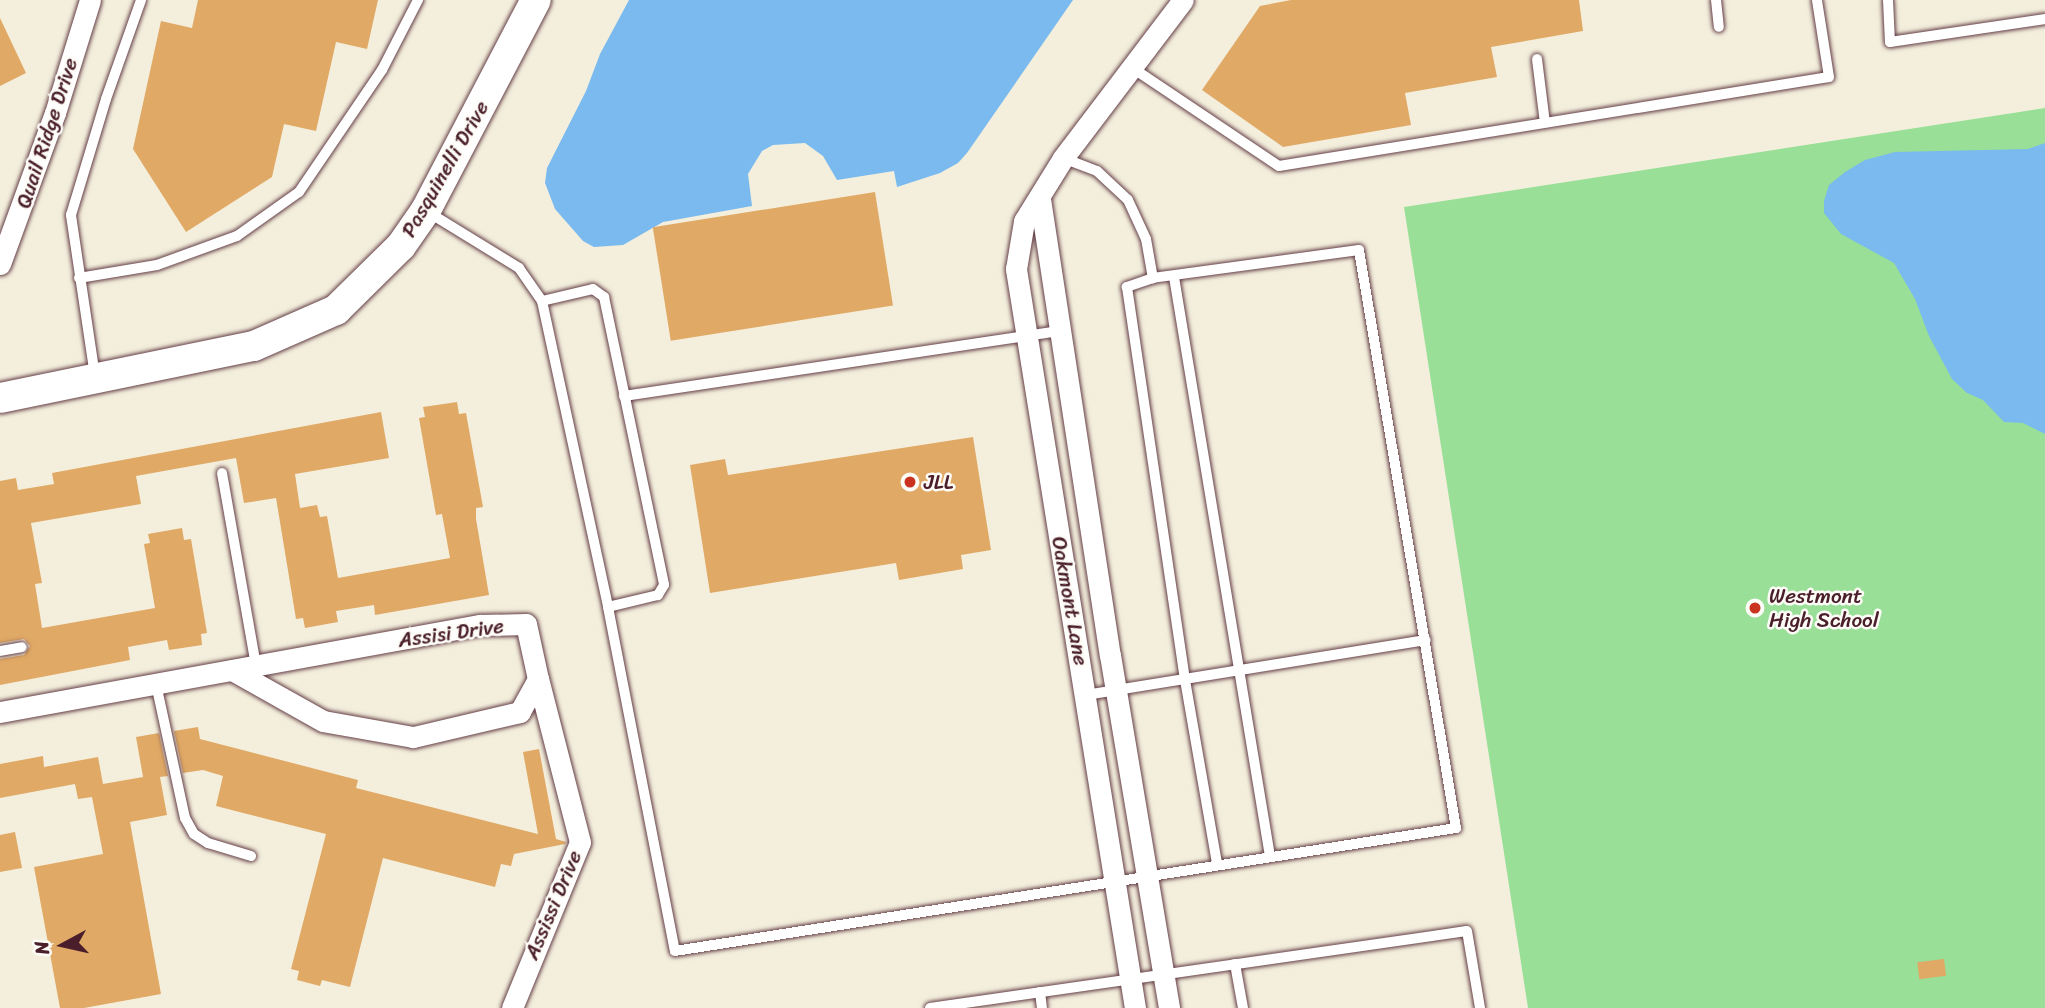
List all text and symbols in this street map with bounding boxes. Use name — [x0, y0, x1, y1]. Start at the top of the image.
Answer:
street label: Quail Ridge Drive — [11, 55, 83, 211]
street label: Pasquinelli Drive — [396, 96, 494, 242]
place label: JLL — [924, 469, 953, 495]
marker: JLL — [902, 474, 918, 490]
street label: Oakmont Lane — [1046, 535, 1094, 667]
place label: Westmont High School — [1769, 583, 1879, 633]
marker: Westmont High School — [1747, 600, 1763, 616]
street label: Assisi Drive — [397, 613, 505, 653]
street label: Assissi Drive — [519, 847, 587, 963]
north arrow — [28, 910, 98, 980]
text: N — [24, 939, 59, 957]

